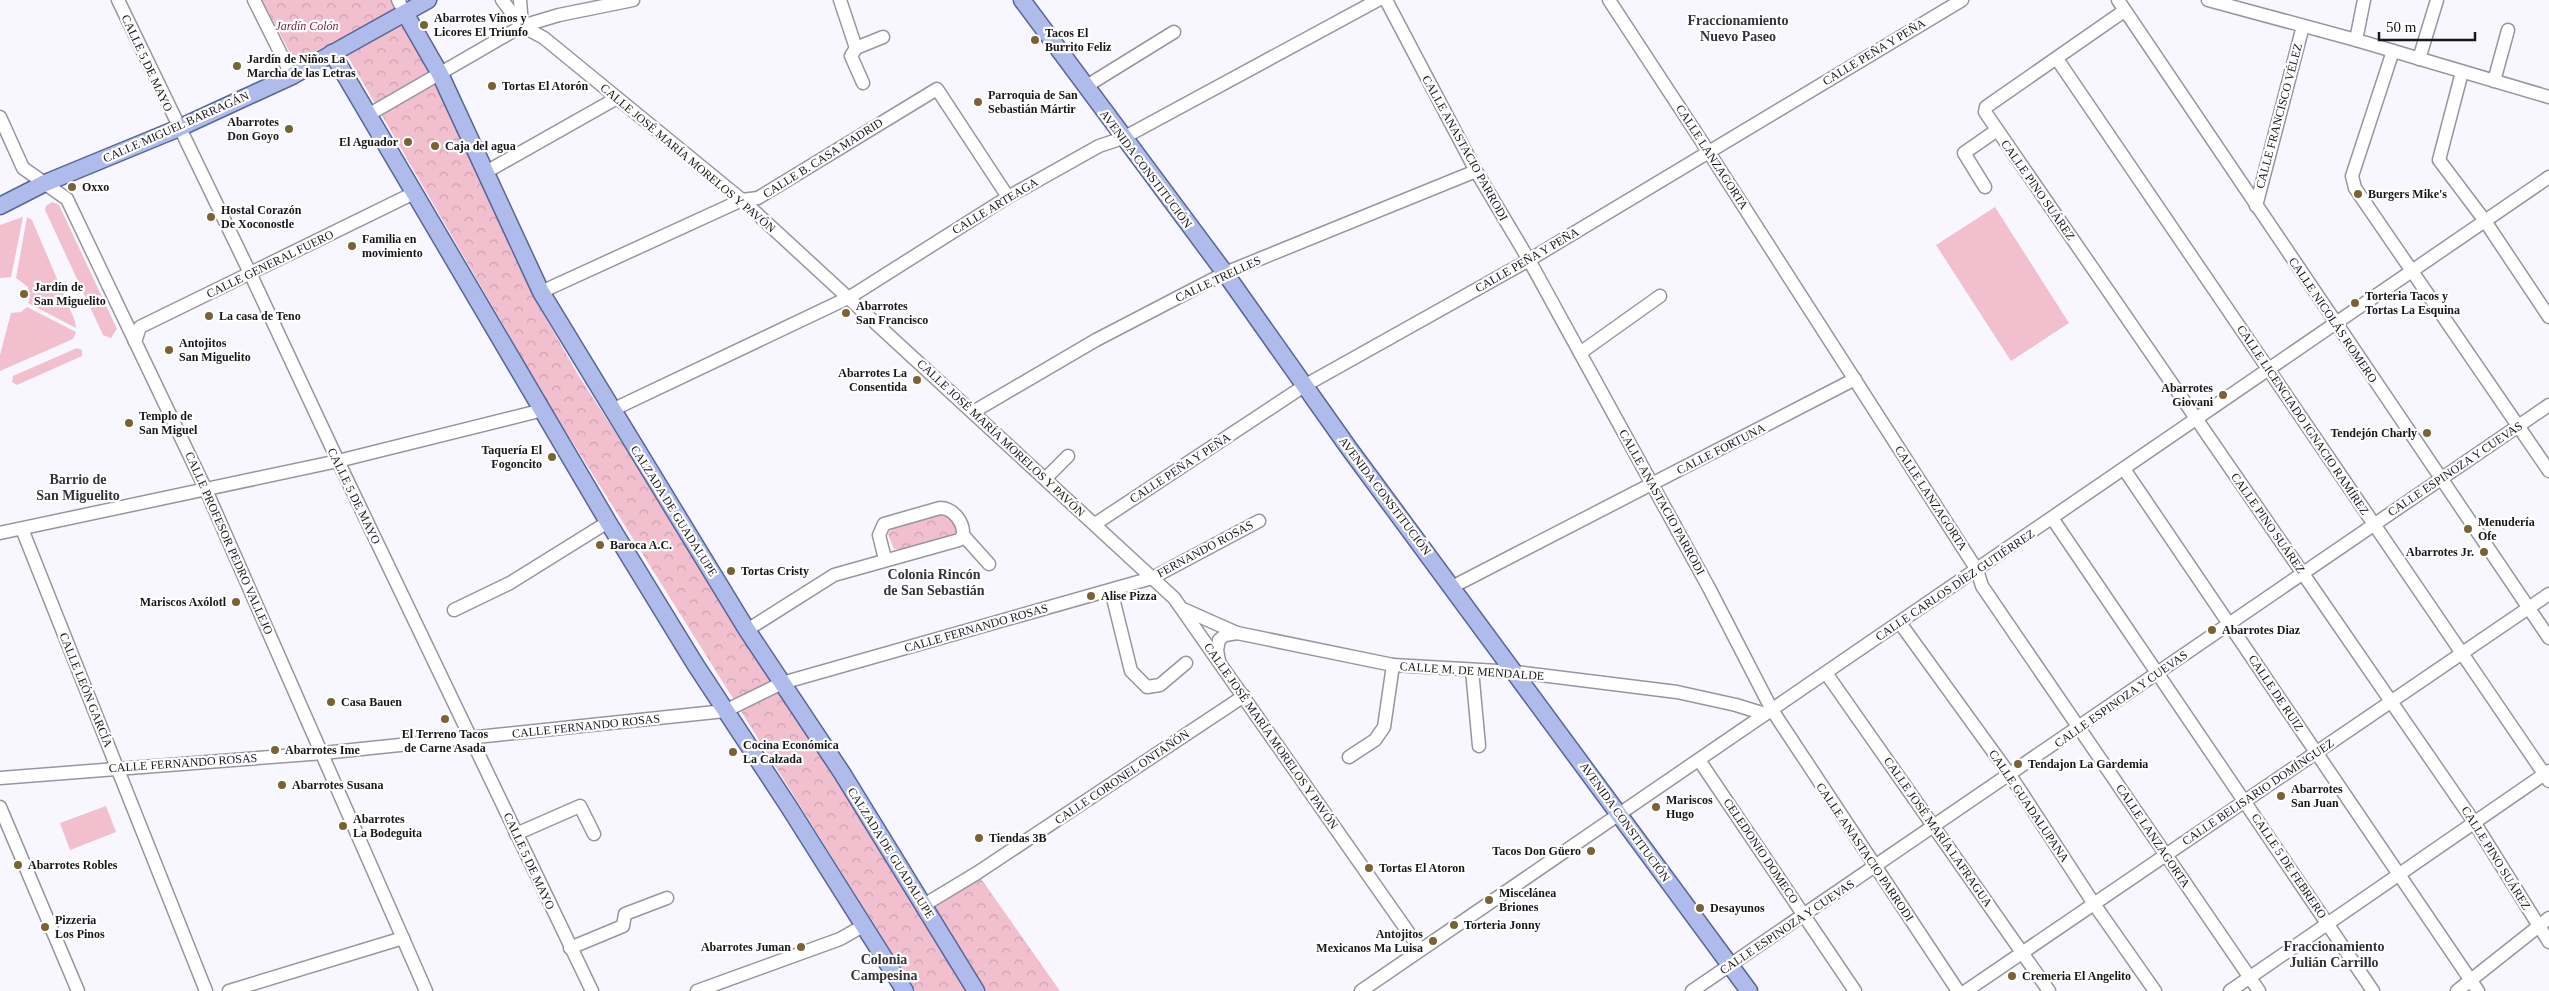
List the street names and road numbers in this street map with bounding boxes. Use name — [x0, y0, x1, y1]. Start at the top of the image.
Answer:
street label: CALLE 5 DE MAYO — [118, 12, 176, 114]
street label: CALLE PEÑA Y PEÑA — [1820, 16, 1928, 88]
street label: CALLE FRANCISCO VÉLEZ — [2253, 42, 2305, 190]
street label: CALLE ANASTACIO PARRODI — [1419, 73, 1511, 223]
street label: CALLE JOSÉ MARÍA MORELOS Y PAVÓN — [598, 81, 779, 236]
street label: CALLE MIGUEL BARRAGÁN — [101, 88, 251, 166]
street label: CALLE LANZAGORTA — [1673, 102, 1751, 212]
street label: AVENIDA CONSTITUCIÓN — [1097, 107, 1195, 231]
street label: CALLE B. CASA MADRID — [760, 115, 886, 201]
street label: CALLE PINO SUÁREZ — [1998, 137, 2078, 243]
street label: CALLE ARTEAGA — [950, 175, 1041, 237]
street label: CALLE PEÑA Y PEÑA — [1473, 224, 1582, 295]
street label: CALLE GENERAL FUERO — [204, 227, 336, 301]
street label: CALLE TRELLES — [1173, 253, 1263, 305]
street label: CALLE NICOLÁS ROMERO — [2286, 255, 2380, 386]
street label: CALLE LICENCIADO IGNACIO RAMÍREZ — [2234, 323, 2372, 517]
street label: CALLE JOSÉ MARÍA MORELOS Y PAVÓN — [914, 356, 1088, 520]
street label: CALLE ESPINOZA Y CUEVAS — [2385, 419, 2525, 519]
street label: CALLE FORTUNA — [1674, 420, 1768, 477]
street label: CALLE ANASTACIO PARRODI — [1616, 427, 1708, 577]
street label: CALLE PEÑA Y PEÑA — [1127, 430, 1233, 506]
street label: AVENIDA CONSTITUCIÓN — [1336, 434, 1434, 558]
street label: CALZADA DE GUADALUPE — [628, 443, 720, 579]
street label: CALLE LANZAGORTA — [1892, 443, 1970, 553]
street label: CALLE 5 DE MAYO — [325, 446, 383, 547]
street label: CALLE PROFESOR PEDRO VALLEJO — [182, 449, 276, 637]
street label: CALLE PINO SUÁREZ — [2228, 470, 2308, 576]
street label: FERNANDO ROSAS — [1154, 518, 1256, 580]
street label: CALLE CARLOS DÍEZ GUTIÉRREZ — [1873, 526, 2037, 644]
street label: CALLE FERNANDO ROSAS — [903, 601, 1049, 655]
street label: CALLE LEÓN GARCÍA — [57, 631, 116, 750]
street label: CALLE JOSÉ MARÍA MORELOS Y PAVÓN — [1201, 640, 1341, 832]
street label: CALLE ESPINOZA Y CUEVAS — [2052, 648, 2190, 750]
street label: CALLE DE RUIZ — [2245, 652, 2307, 734]
street label: CALLE M. DE MENDALDE — [1399, 659, 1545, 683]
street label: CALLE FERNANDO ROSAS — [511, 711, 661, 741]
street label: CALLE CORONEL ONTAÑÓN — [1052, 726, 1192, 827]
street label: CALLE BELISARIO DOMÍNGUEZ — [2179, 736, 2337, 848]
street label: CALLE GUADALUPANA — [1986, 747, 2072, 865]
street label: CALLE FERNANDO ROSAS — [108, 751, 258, 775]
street label: CALLE JOSÉ MARÍA LAFRAGUA — [1881, 754, 1995, 910]
street label: AVENIDA CONSTITUCIÓN — [1577, 760, 1673, 885]
street label: CALLE ANASTACIO PARRODI — [1813, 780, 1917, 924]
street label: CALLE LANZAGORTA — [2113, 782, 2193, 891]
street label: CALZADA DE GUADALUPE — [845, 785, 937, 921]
street label: CELEDONIO DOMECO — [1721, 796, 1802, 906]
street label: CALLE PINO SUÁREZ — [2458, 804, 2534, 912]
street label: CALLE 5 DE MAYO — [500, 810, 558, 912]
street label: CALLE 5 DE FEBRERO — [2249, 811, 2330, 921]
street label: CALLE ESPINOZA Y CUEVAS — [1717, 877, 1857, 977]

